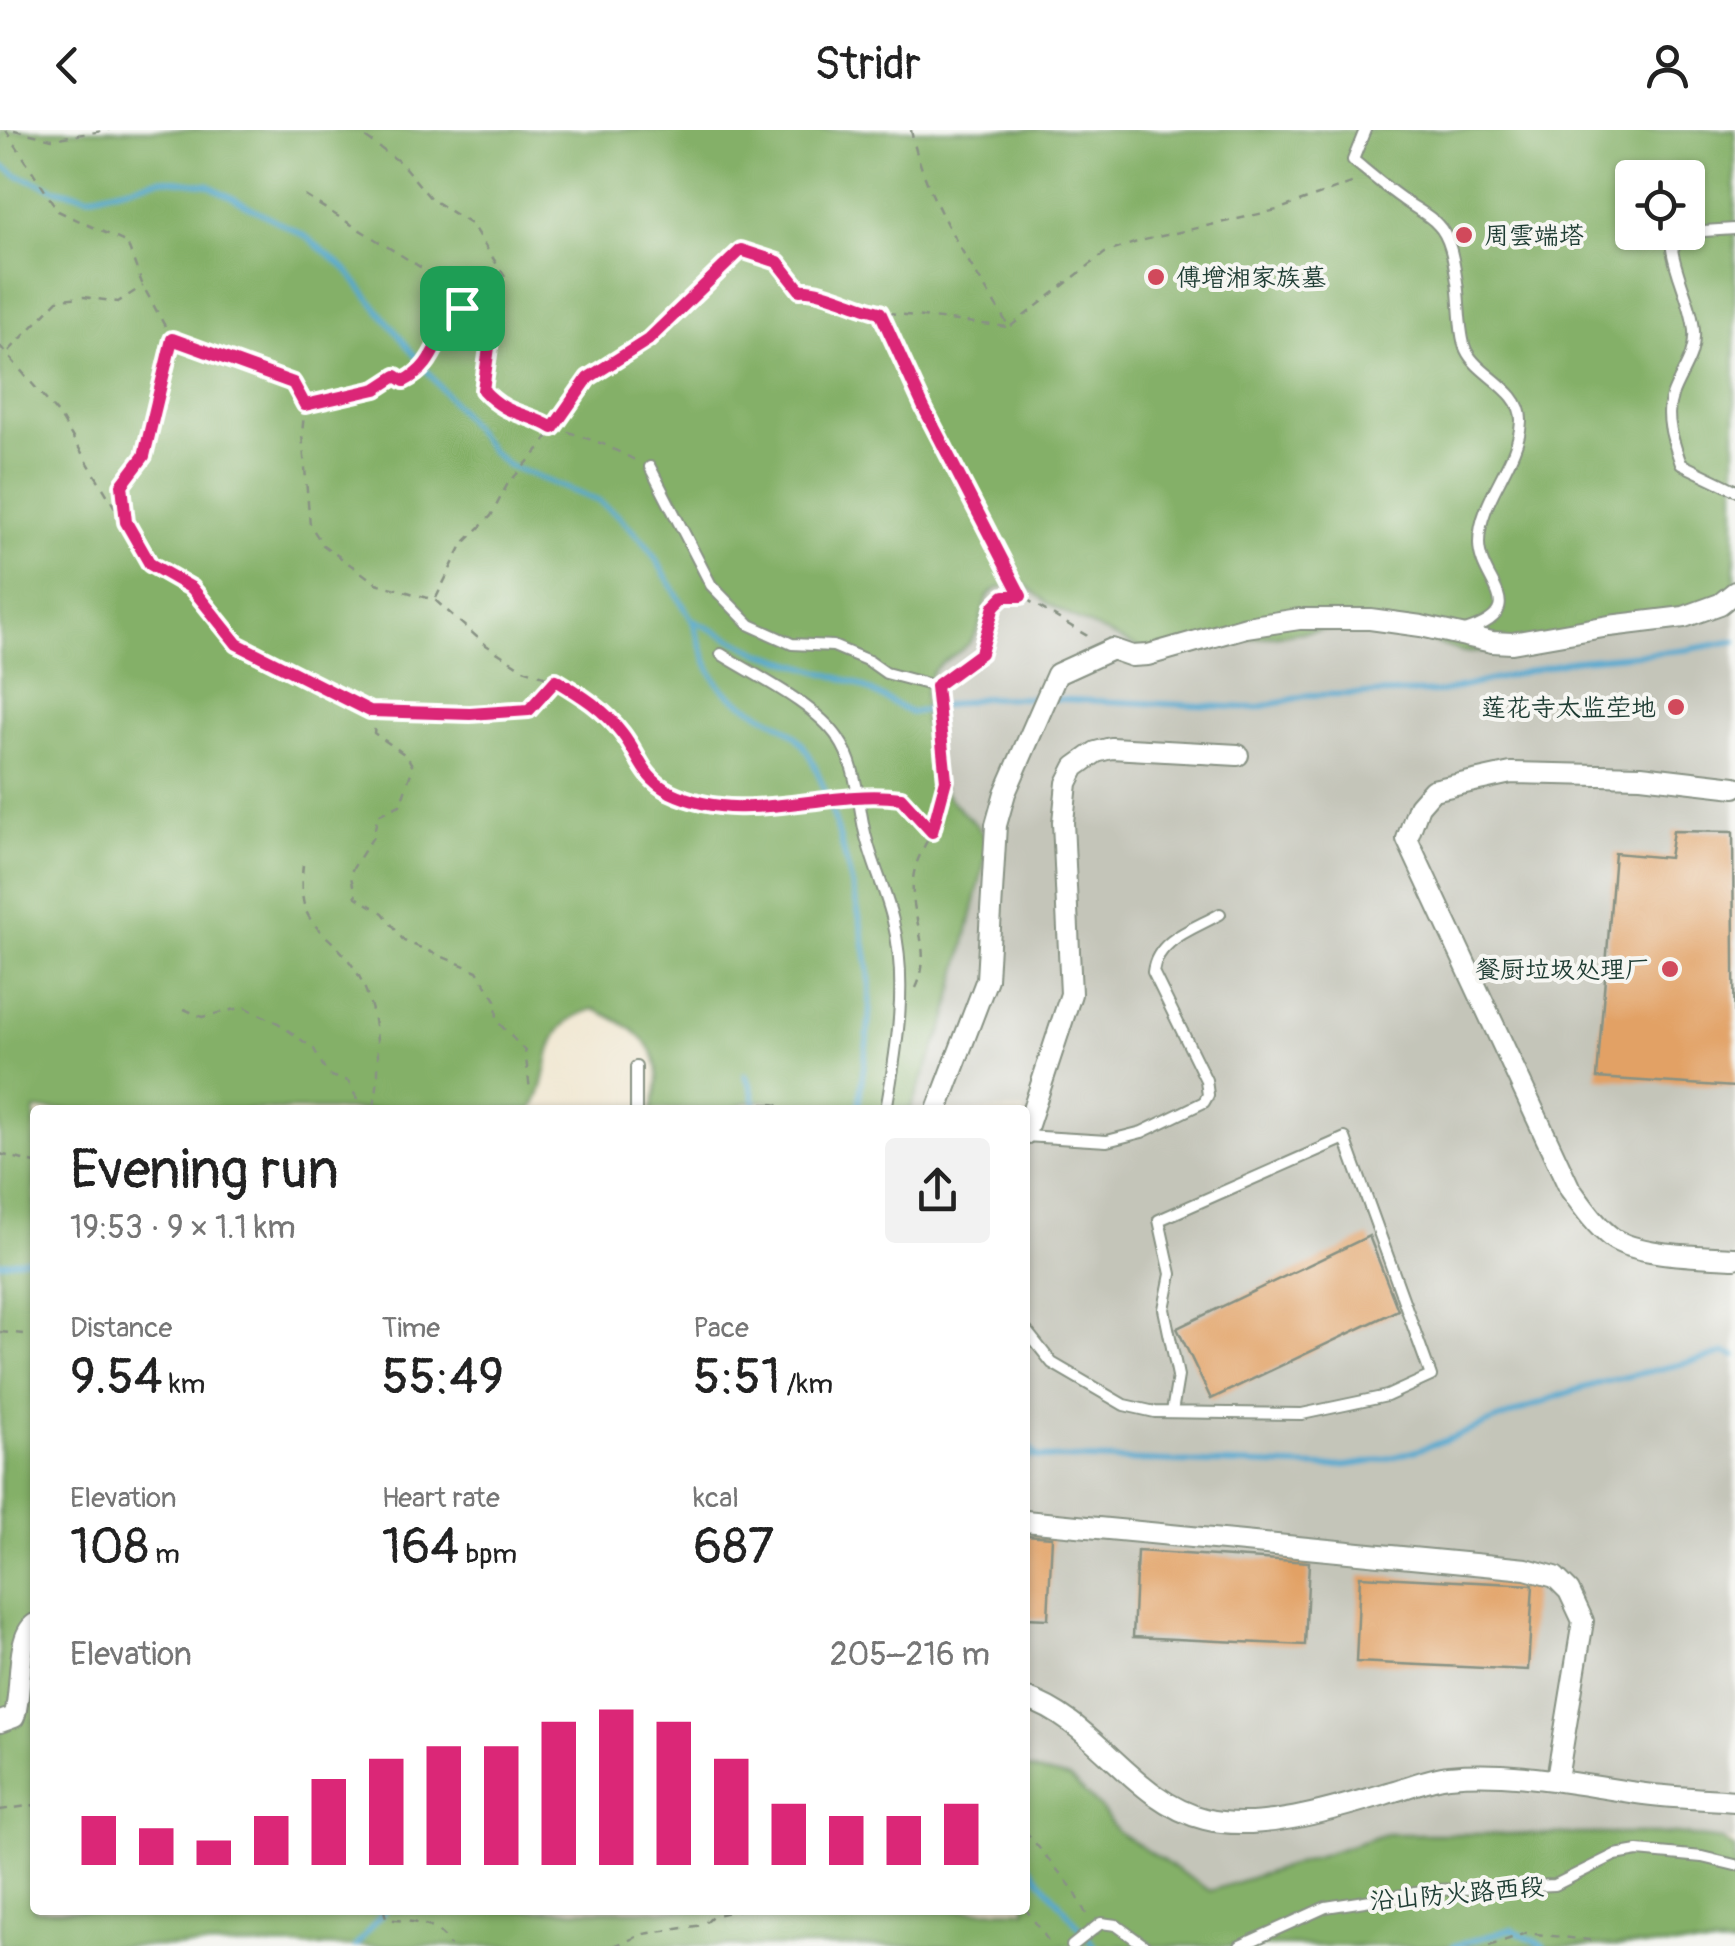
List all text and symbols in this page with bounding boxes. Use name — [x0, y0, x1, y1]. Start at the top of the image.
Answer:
text: Stridr — [814, 37, 921, 93]
icon: back — [40, 38, 95, 93]
icon: person — [1640, 38, 1695, 93]
map controls — [1615, 160, 1705, 250]
button: locate — [1615, 160, 1705, 250]
place label: 周雲端塔 — [1484, 221, 1584, 252]
marker: 周雲端塔 — [1453, 224, 1475, 246]
place label: 傅增湘家族墓 — [1176, 263, 1326, 294]
pin — [420, 266, 505, 351]
marker: 傅增湘家族墓 — [1145, 266, 1167, 288]
icon: arrive — [435, 281, 490, 336]
place label: 莲花寺太监茔地 — [1481, 693, 1656, 724]
marker: 莲花寺太监茔地 — [1665, 696, 1687, 718]
place label: 餐厨垃圾处理厂 — [1475, 955, 1650, 986]
marker: 餐厨垃圾处理厂 — [1659, 958, 1681, 980]
text: Evening run — [70, 1136, 339, 1205]
button: share — [885, 1138, 990, 1243]
text: 19:53 · 9 × 1.1 km — [70, 1208, 296, 1248]
text: Distance — [70, 1311, 172, 1346]
text: Time — [382, 1311, 440, 1346]
text: Pace — [693, 1311, 749, 1346]
text: 9.54 — [70, 1346, 163, 1409]
text: 55:49 — [382, 1346, 504, 1409]
text: 5:51 — [693, 1346, 780, 1409]
text: km — [163, 1367, 205, 1402]
text: /km — [780, 1367, 833, 1402]
text: Elevation — [70, 1481, 177, 1516]
text: Heart rate — [382, 1481, 500, 1516]
text: kcal — [693, 1481, 739, 1516]
text: 108 — [70, 1516, 149, 1579]
text: 164 — [382, 1516, 459, 1579]
text: 687 — [693, 1516, 774, 1579]
text: m — [149, 1537, 180, 1572]
text: bpm — [459, 1537, 517, 1572]
text: Elevation — [70, 1635, 192, 1675]
text: 205–216 m — [830, 1635, 990, 1675]
street label: 沿山防火路西段 — [1369, 1871, 1546, 1918]

